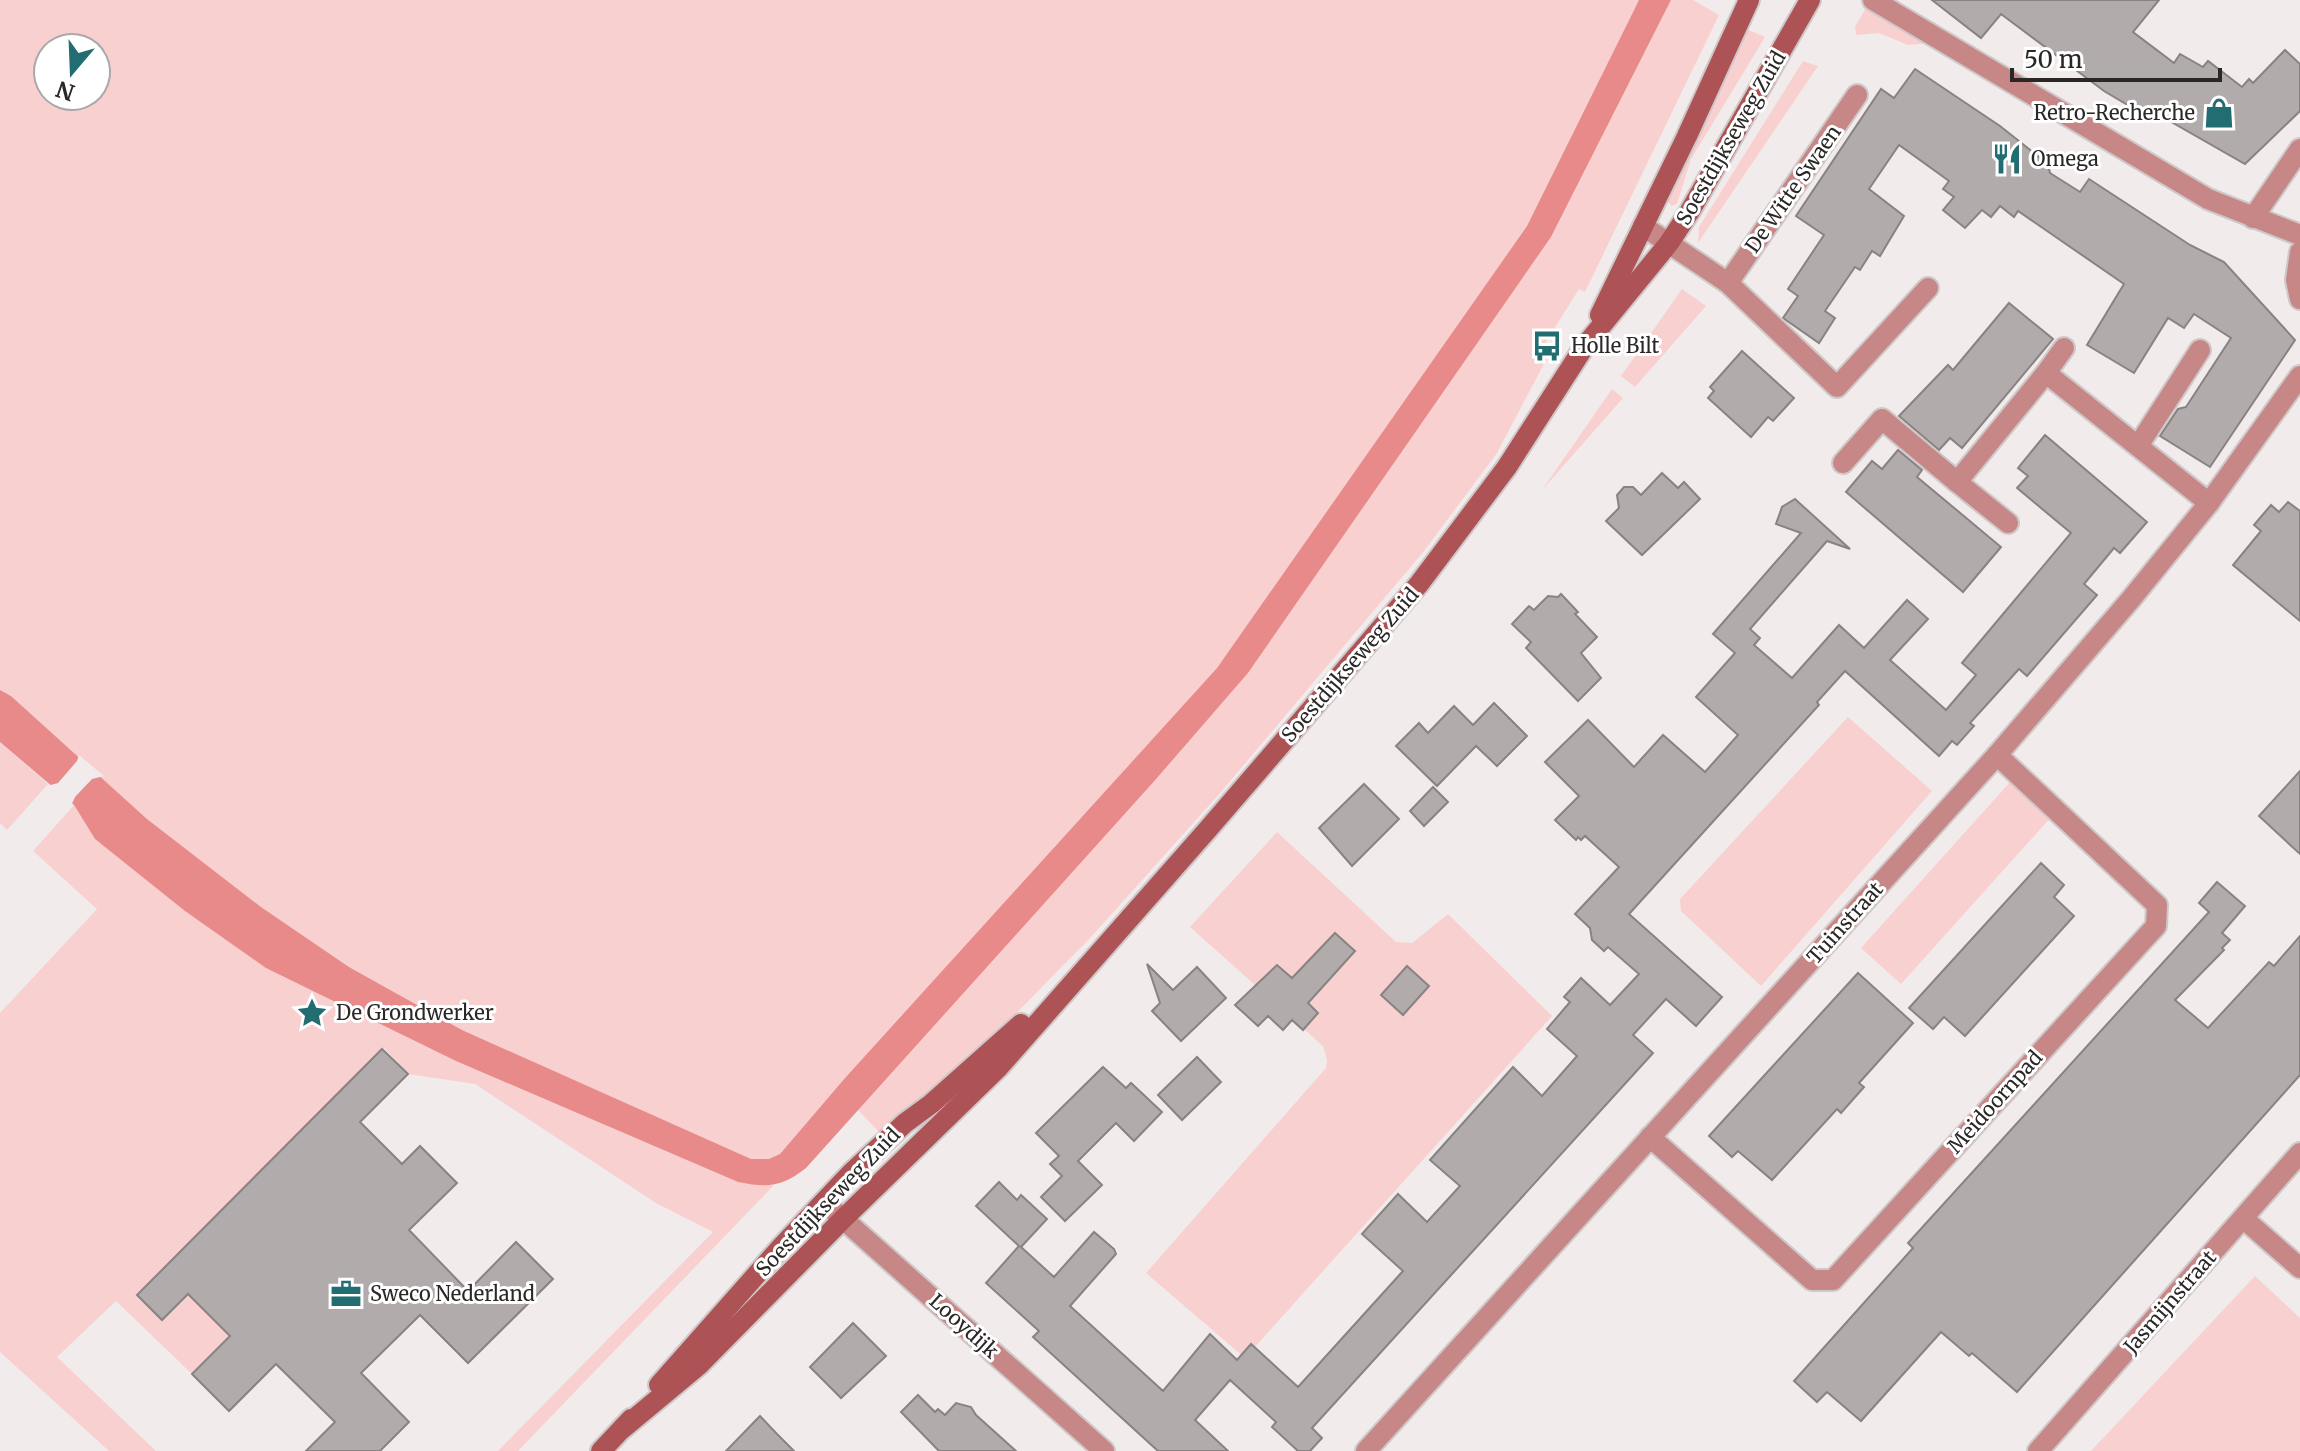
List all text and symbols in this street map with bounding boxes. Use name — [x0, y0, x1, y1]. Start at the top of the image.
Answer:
north arrow — [32, 32, 112, 112]
scale bar — [2012, 32, 2220, 82]
text: 50 m — [2024, 44, 2083, 75]
street label: Soestdijkseweg Zuid — [1671, 46, 1791, 229]
text: N — [52, 75, 78, 107]
shop icon: Retro-Recherche — [2202, 96, 2236, 130]
place label: Retro-Recherche — [2033, 100, 2195, 125]
street label: De Witte Swaen — [1739, 120, 1846, 257]
restaurant icon: Omega — [1990, 142, 2024, 176]
place label: Omega — [2031, 146, 2099, 171]
bus stop icon: Holle Bilt — [1530, 329, 1564, 363]
place label: Holle Bilt — [1571, 333, 1660, 358]
street label: Soestdijkseweg Zuid — [1276, 582, 1424, 747]
street label: Tuinstraat — [1801, 876, 1888, 969]
place icon: De Grondwerker — [295, 996, 329, 1030]
place label: De Grondwerker — [336, 1000, 494, 1025]
street label: Meidoornpad — [1942, 1045, 2047, 1158]
street label: Soestdijkseweg Zuid — [750, 1122, 905, 1281]
street label: Jasmijnstraat — [2117, 1245, 2221, 1359]
office icon: Sweco Nederland — [329, 1277, 363, 1311]
place label: Sweco Nederland — [370, 1281, 535, 1306]
street label: Looydijk — [925, 1288, 1004, 1363]

